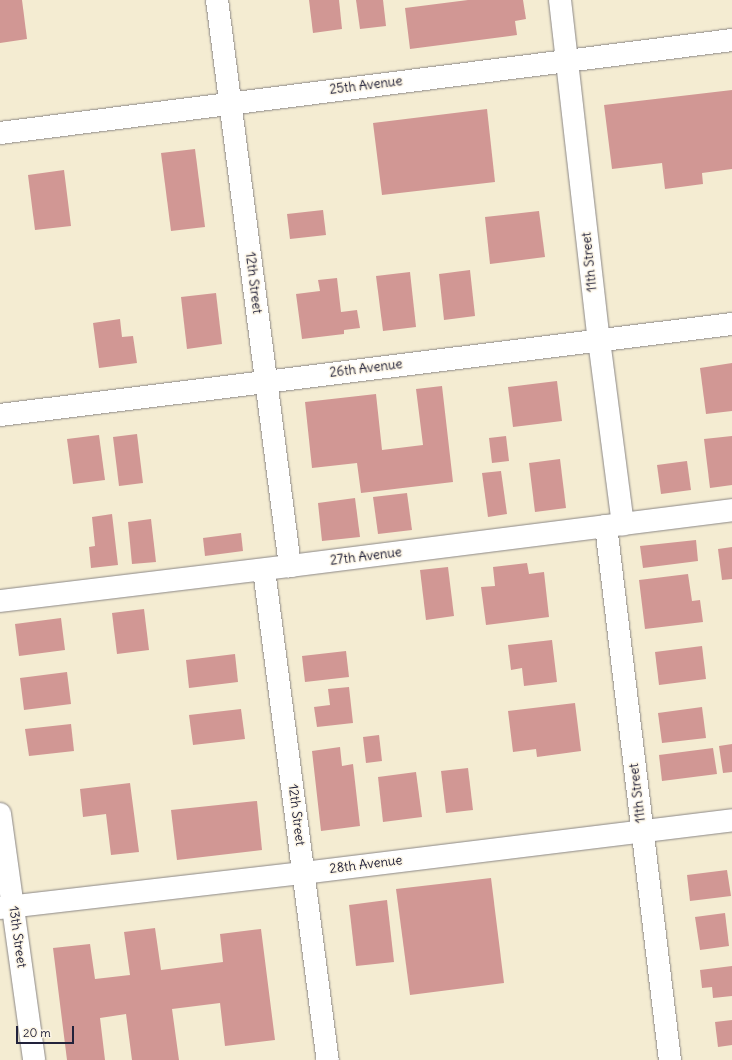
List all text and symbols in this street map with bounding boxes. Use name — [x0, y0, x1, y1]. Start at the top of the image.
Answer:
street label: 25th Avenue — [329, 74, 403, 98]
street label: 11th Street — [579, 231, 601, 293]
street label: 12th Street — [241, 251, 265, 315]
street label: 26th Avenue — [329, 357, 403, 381]
street label: 27th Avenue — [329, 545, 403, 569]
street label: 11th Street — [627, 762, 649, 824]
street label: 12th Street — [284, 783, 308, 847]
street label: 28th Avenue — [329, 853, 403, 877]
street label: 13th Street — [5, 905, 29, 969]
scale bar — [18, 1018, 76, 1044]
text: 20 m — [23, 1025, 51, 1040]

